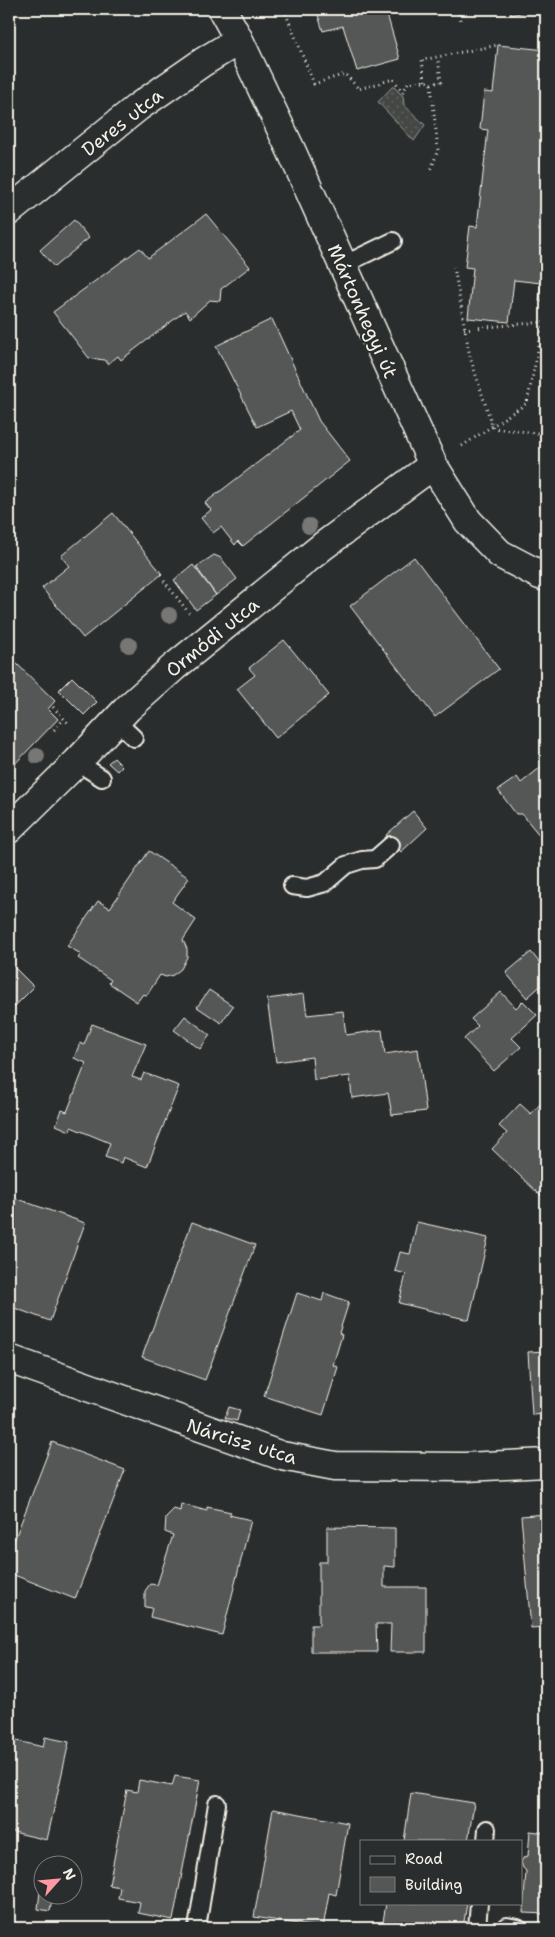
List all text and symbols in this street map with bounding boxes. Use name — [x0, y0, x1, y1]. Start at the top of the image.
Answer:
street label: Deres utca — [77, 83, 168, 162]
street label: Mártonhegyi út — [322, 240, 403, 382]
street label: Ormódi utca — [160, 592, 264, 683]
street label: Nárcisz utca — [184, 1413, 300, 1470]
legend — [360, 1840, 522, 1904]
text: Road — [405, 1849, 443, 1869]
north arrow — [32, 1854, 82, 1904]
text: N — [59, 1865, 80, 1883]
text: Building — [405, 1875, 462, 1895]

